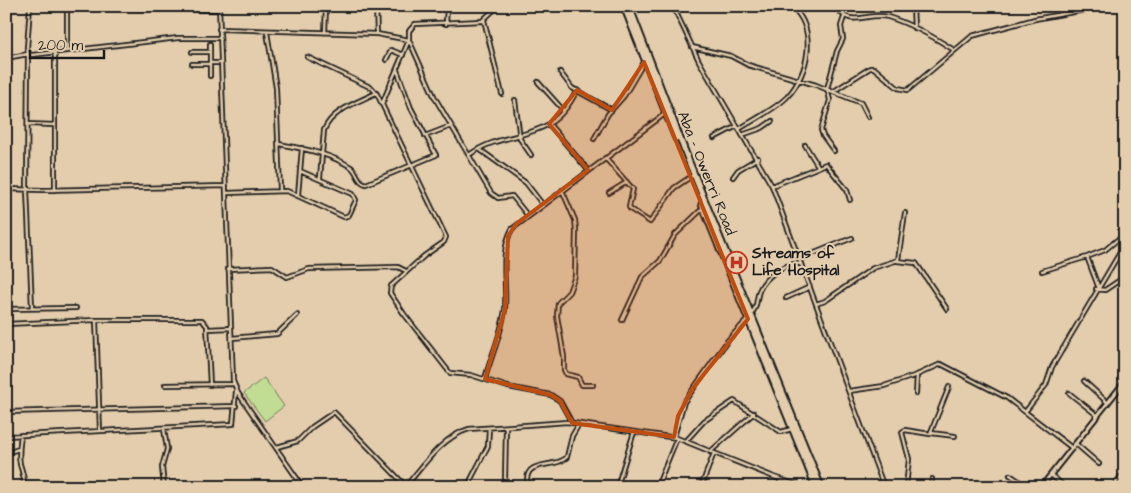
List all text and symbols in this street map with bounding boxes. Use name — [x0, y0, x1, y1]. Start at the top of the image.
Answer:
scale bar — [30, 28, 104, 60]
text: 200 m — [38, 35, 84, 56]
street label: Aba - Owerri Road — [672, 108, 741, 239]
place label: Streams of Life Hospital — [751, 243, 840, 281]
hospital icon: Streams of Life Hospital — [724, 250, 748, 274]

